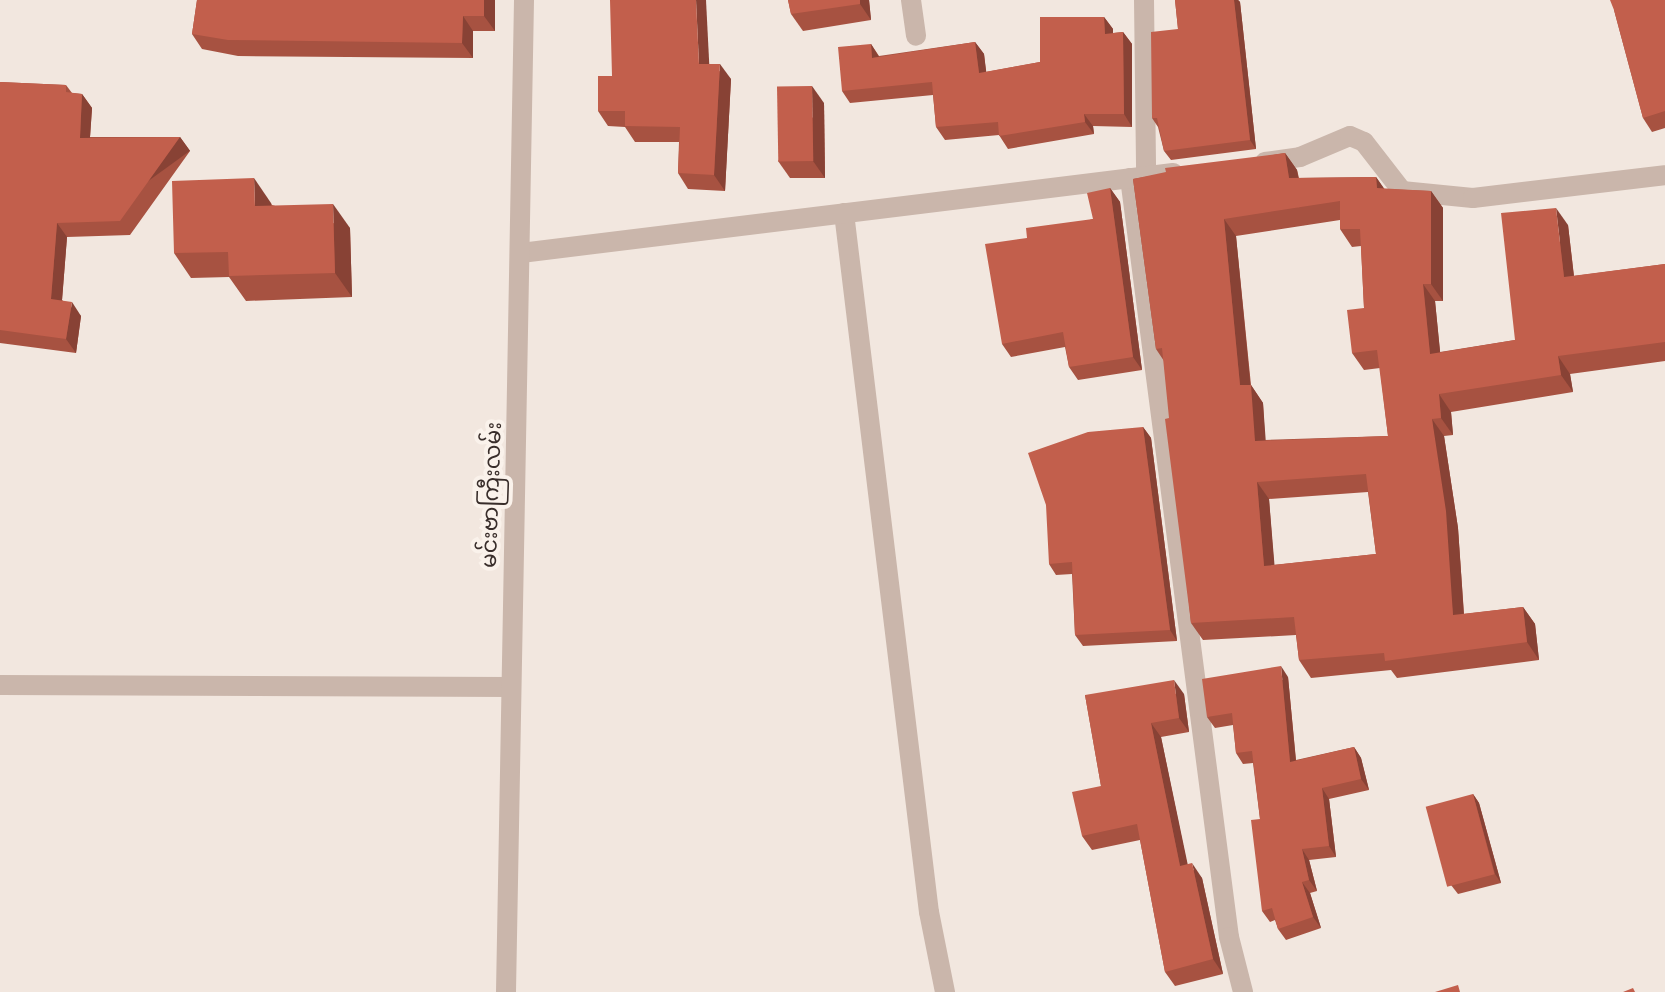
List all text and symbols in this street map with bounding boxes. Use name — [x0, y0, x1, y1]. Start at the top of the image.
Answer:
street label: မင်းဗာကြီးလမ်း — [475, 421, 507, 569]

